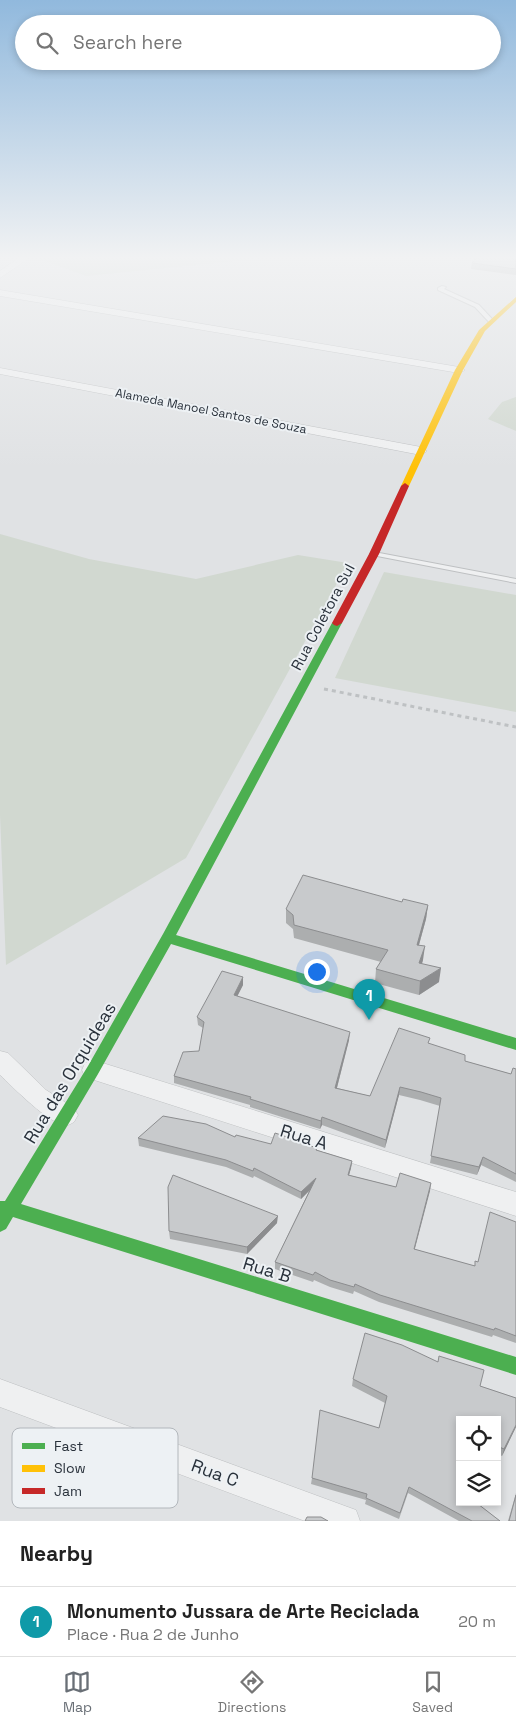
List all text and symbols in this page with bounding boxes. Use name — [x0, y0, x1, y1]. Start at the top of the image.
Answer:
search box — [15, 15, 501, 70]
icon: search — [33, 29, 61, 57]
text: Search here — [73, 30, 183, 55]
street label: Alameda Manoel Santos de Souza — [114, 385, 308, 437]
street label: Rua Coletora Sul — [286, 560, 359, 673]
your location — [304, 959, 330, 985]
pin: 1 — [353, 979, 385, 1020]
street label: Rua das Orquideas — [18, 998, 121, 1148]
street label: Rua A — [278, 1118, 331, 1155]
street label: Rua B — [240, 1251, 294, 1288]
map controls — [456, 1416, 501, 1506]
button: locate — [456, 1416, 501, 1461]
legend — [12, 1428, 178, 1508]
text: Fast — [54, 1437, 83, 1455]
street label: Rua C — [188, 1453, 242, 1492]
text: Slow — [54, 1459, 86, 1477]
button: layers — [456, 1461, 501, 1506]
text: Jam — [54, 1482, 82, 1500]
text: Nearby — [20, 1540, 93, 1567]
text: Monumento Jussara de Arte Reciclada — [67, 1599, 419, 1624]
text: 1 — [32, 1611, 40, 1632]
text: 20 m — [458, 1611, 496, 1632]
text: Place · Rua 2 de Junho — [67, 1624, 239, 1645]
tab: Map — [63, 1668, 92, 1716]
tab: Directions — [218, 1668, 286, 1716]
tab: Saved — [412, 1668, 453, 1716]

